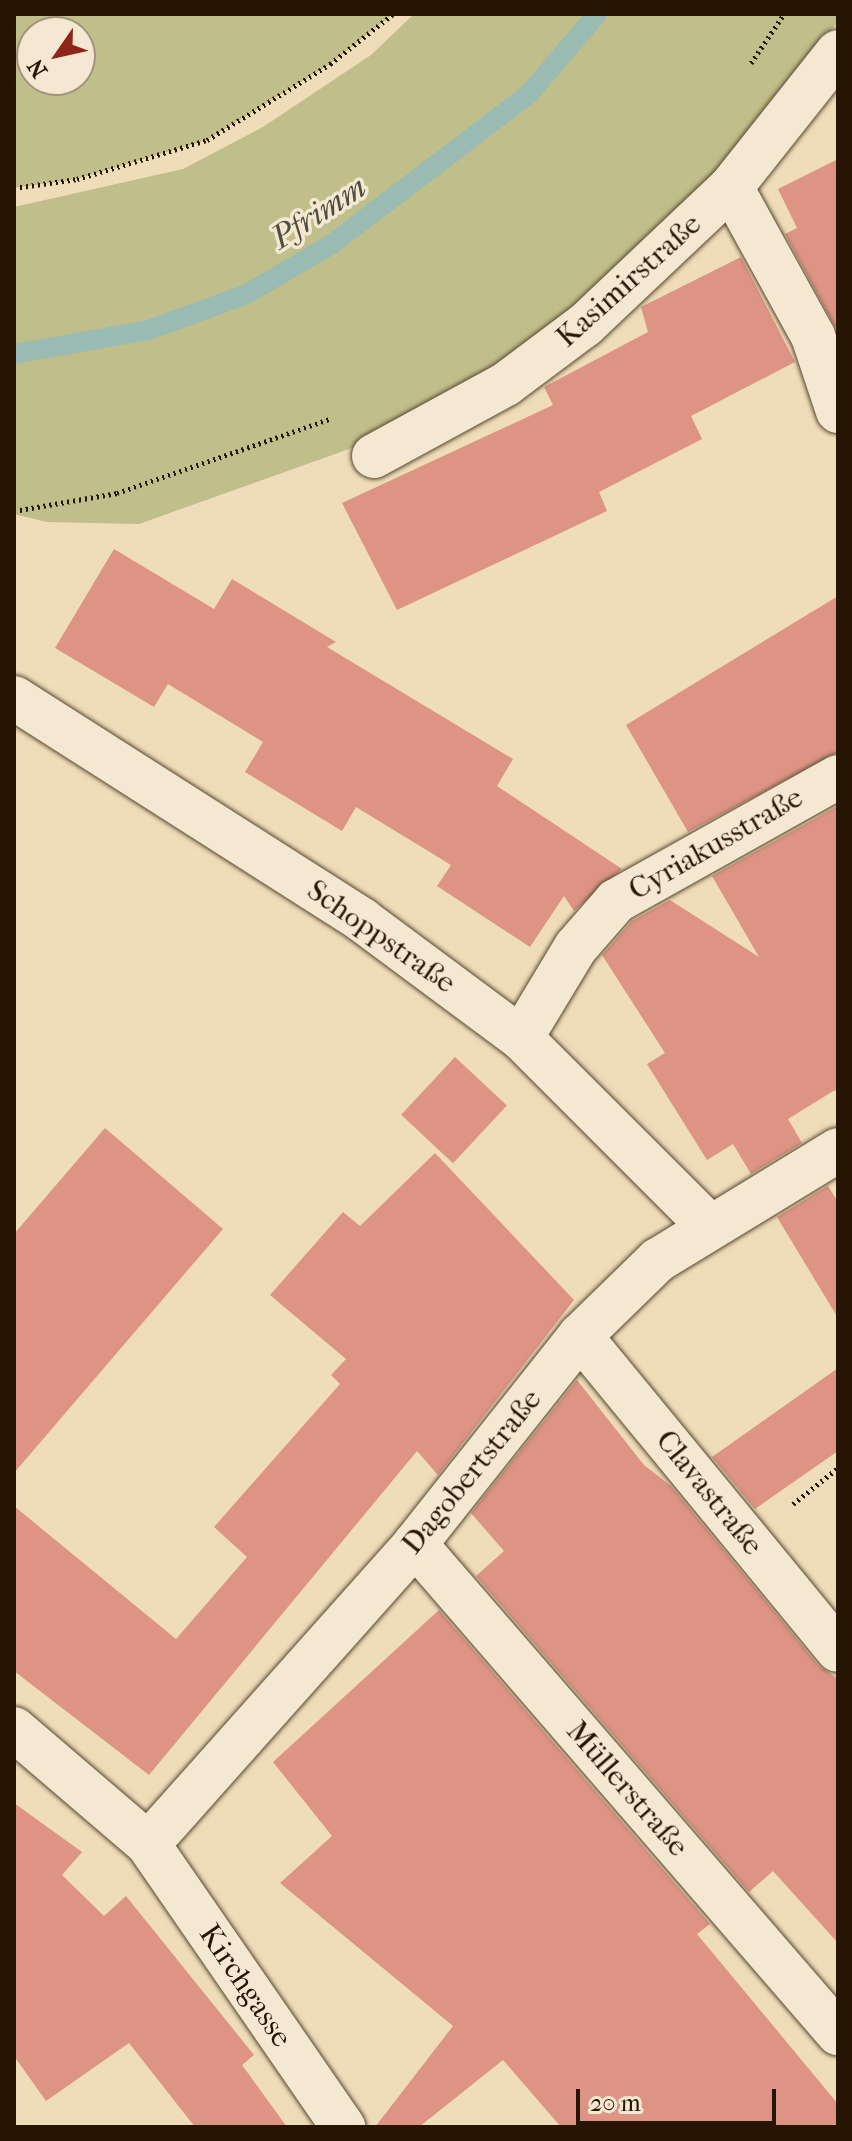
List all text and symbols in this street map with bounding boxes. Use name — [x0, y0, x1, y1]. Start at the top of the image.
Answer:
north arrow — [16, 16, 96, 96]
text: N — [22, 54, 53, 83]
water label: Pfrimm — [264, 168, 374, 258]
street label: Kasimirstraße — [549, 207, 709, 355]
street label: Cyriakusstraße — [623, 780, 809, 908]
street label: Schoppstraße — [300, 873, 462, 1001]
street label: Dagobertstraße — [395, 1382, 549, 1562]
street label: Clavastraße — [648, 1423, 770, 1563]
street label: Müllerstraße — [558, 1714, 696, 1864]
street label: Kirchgasse — [191, 1918, 299, 2054]
scale bar — [580, 2073, 780, 2123]
text: 20 m — [590, 2089, 641, 2117]

